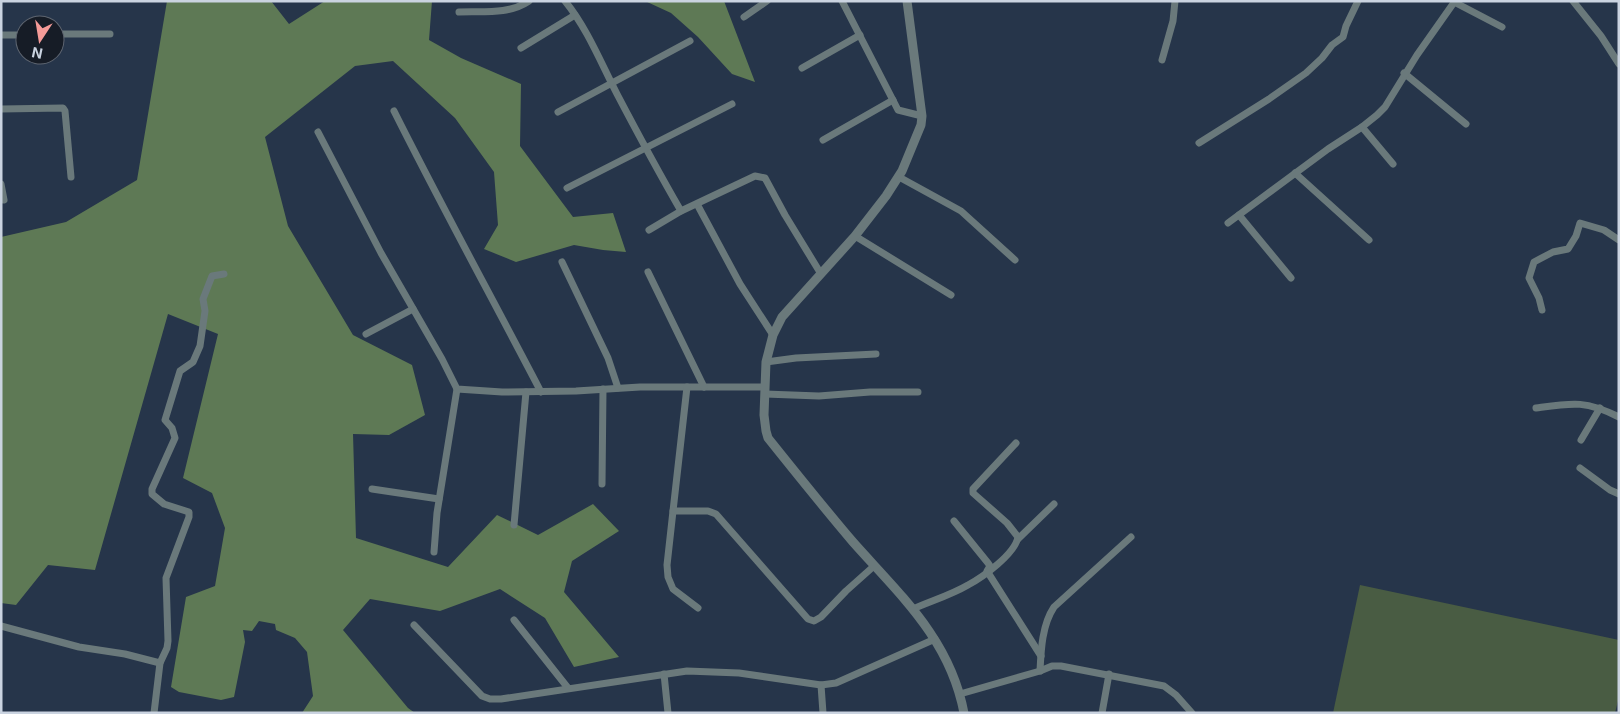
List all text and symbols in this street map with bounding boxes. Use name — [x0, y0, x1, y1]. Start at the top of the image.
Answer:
north arrow — [15, 15, 65, 65]
text: N — [30, 44, 44, 63]

